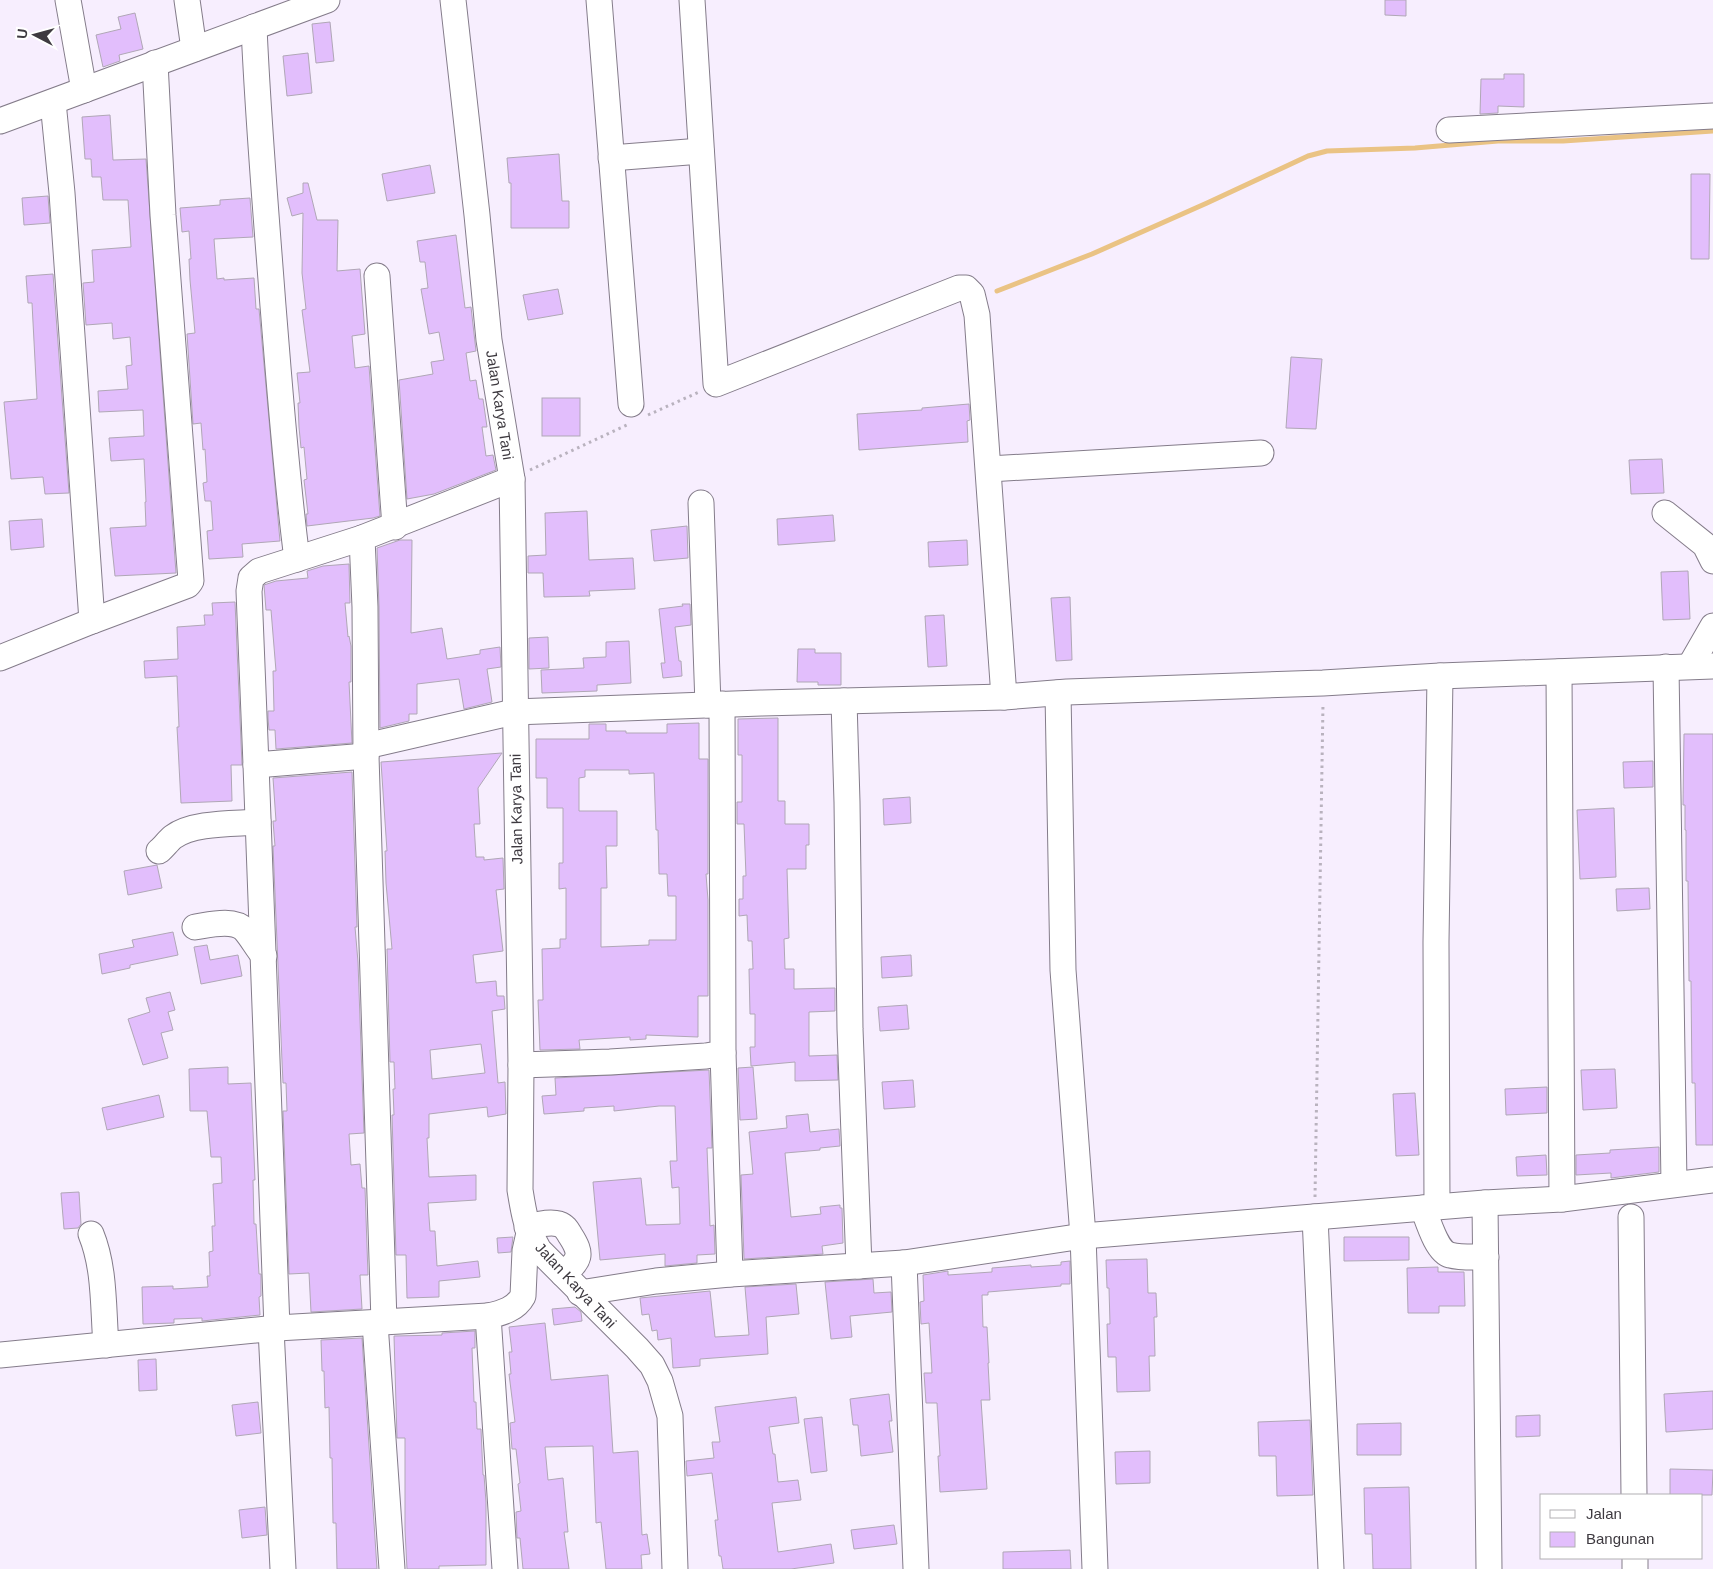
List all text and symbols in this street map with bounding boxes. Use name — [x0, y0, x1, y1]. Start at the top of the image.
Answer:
north arrow — [10, 10, 60, 60]
text: U — [14, 28, 31, 40]
street label: Jalan Karya Tani — [483, 349, 517, 461]
street label: Jalan Karya Tani — [507, 754, 525, 864]
street label: Jalan Karya Tani — [532, 1239, 620, 1331]
legend — [1540, 1494, 1703, 1559]
text: Jalan — [1586, 1505, 1622, 1522]
text: Bangunan — [1586, 1530, 1654, 1547]

